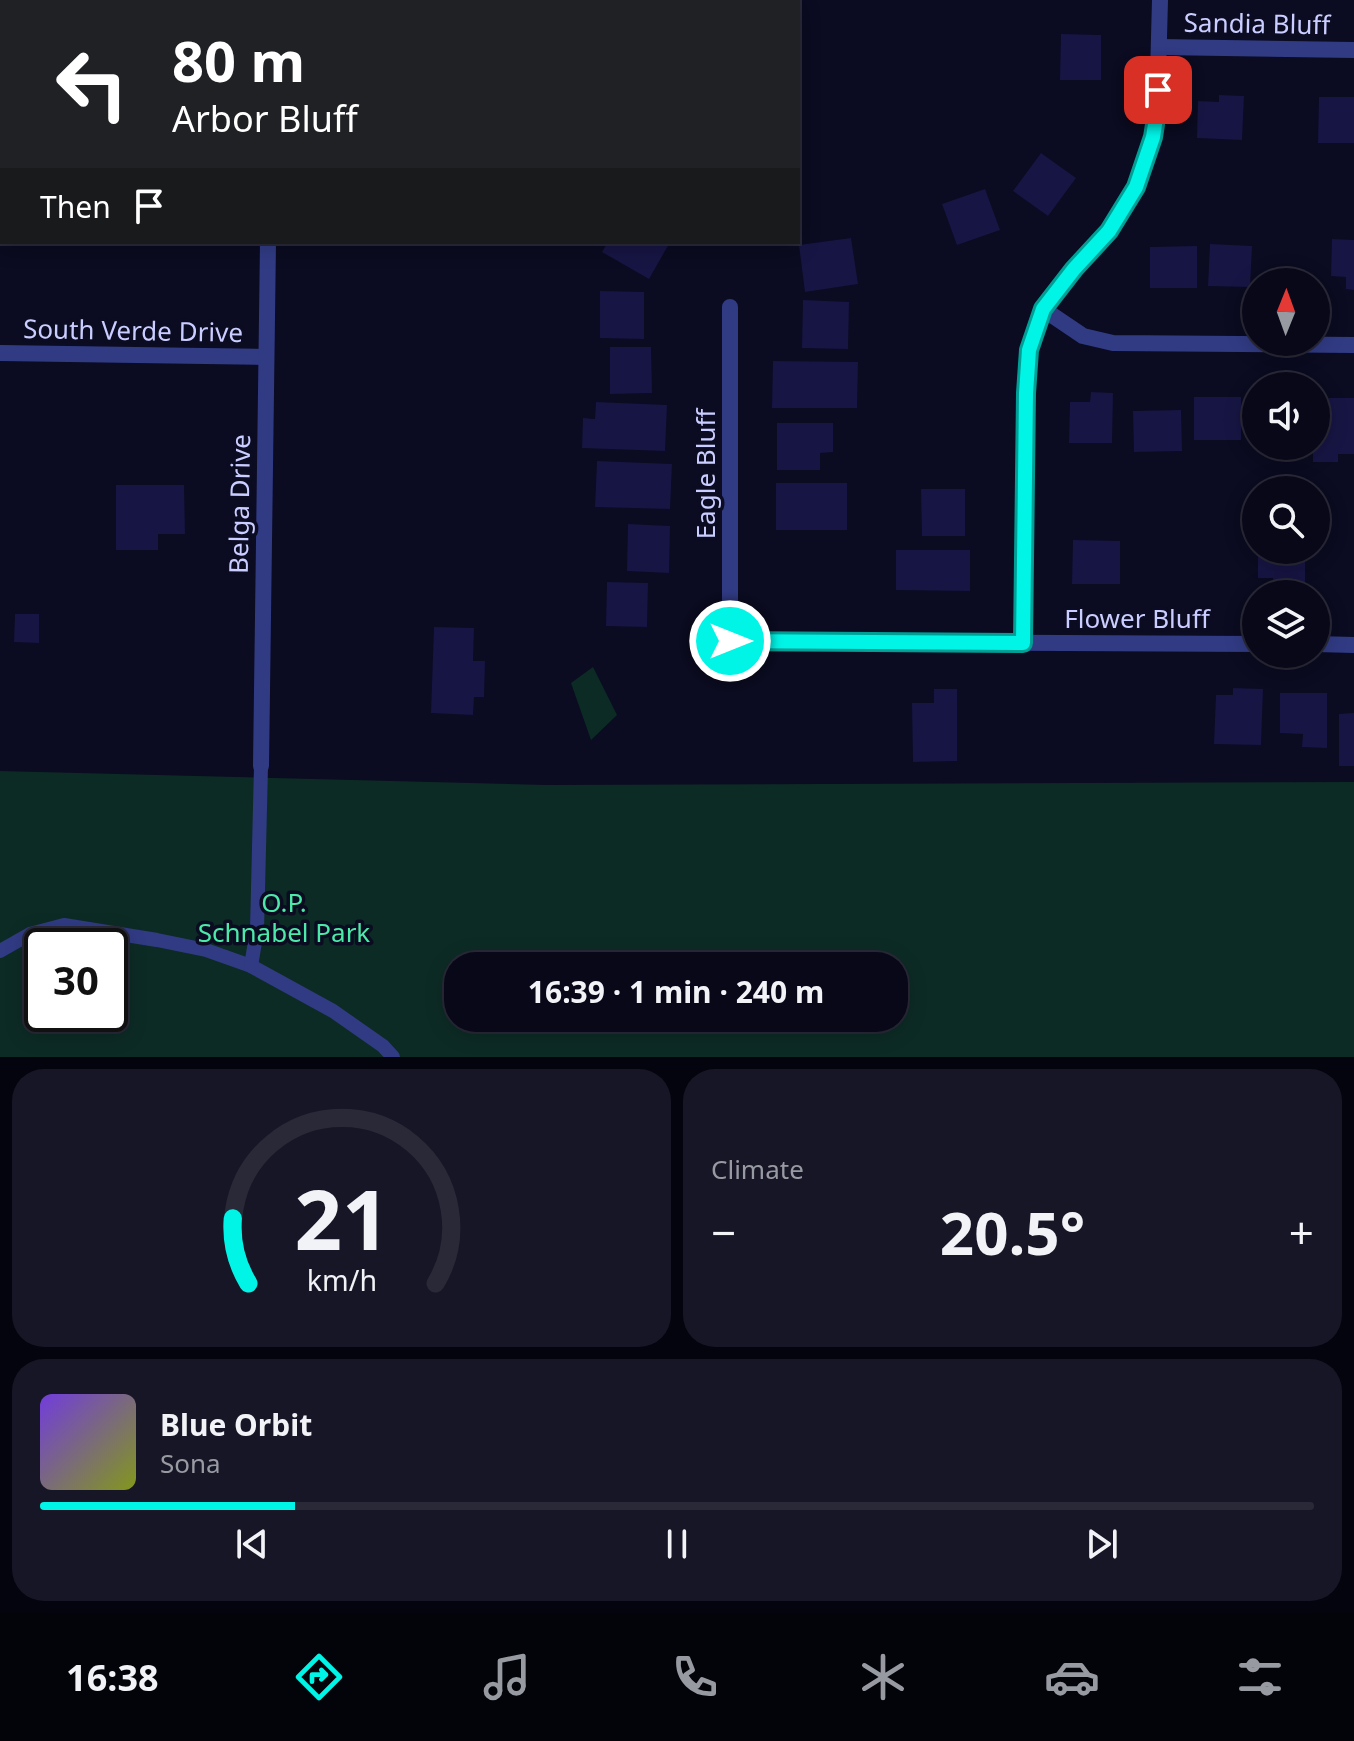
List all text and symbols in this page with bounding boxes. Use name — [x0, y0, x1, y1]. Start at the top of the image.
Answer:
street label: Sandia Bluff — [1183, 4, 1332, 42]
text: 80 m — [172, 22, 305, 98]
icon: left — [40, 32, 144, 136]
pin — [1124, 56, 1192, 124]
icon: arrive — [1136, 68, 1180, 112]
text: Arbor Bluff — [172, 94, 358, 143]
icon: arrive — [127, 184, 171, 228]
text: Then — [40, 186, 111, 227]
north arrow — [1242, 268, 1330, 356]
map controls — [1242, 268, 1330, 668]
street label: South Verde Drive — [23, 310, 243, 350]
button: sound — [1242, 372, 1330, 460]
street label: Eagle Bluff — [687, 408, 723, 539]
street label: Belga Drive — [220, 434, 258, 574]
button: search — [1242, 476, 1330, 564]
button: layers — [1242, 580, 1330, 668]
position arrow — [688, 599, 772, 683]
street label: Flower Bluff — [1064, 600, 1211, 636]
park label: O.P. Schnabel Park — [198, 884, 370, 950]
speed limit sign: 30 — [24, 928, 128, 1032]
text: 16:39 · 1 min · 240 m — [528, 971, 824, 1012]
text: Climate — [711, 1151, 804, 1187]
text: 21 — [294, 1161, 389, 1274]
text: 20.5° — [940, 1191, 1085, 1273]
text: − — [711, 1202, 736, 1262]
text: + — [1289, 1202, 1314, 1262]
text: km/h — [306, 1260, 377, 1299]
text: Blue Orbit — [160, 1404, 312, 1445]
text: Sona — [160, 1445, 221, 1481]
icon: previous — [230, 1522, 274, 1566]
icon: pause — [655, 1522, 699, 1566]
icon: next — [1080, 1522, 1124, 1566]
icon: directions — [291, 1649, 347, 1705]
icon: music — [479, 1649, 535, 1705]
icon: phone — [667, 1649, 723, 1705]
icon: climate — [855, 1649, 911, 1705]
icon: car — [1044, 1649, 1100, 1705]
icon: filters — [1232, 1649, 1288, 1705]
text: 16:38 — [66, 1653, 159, 1702]

